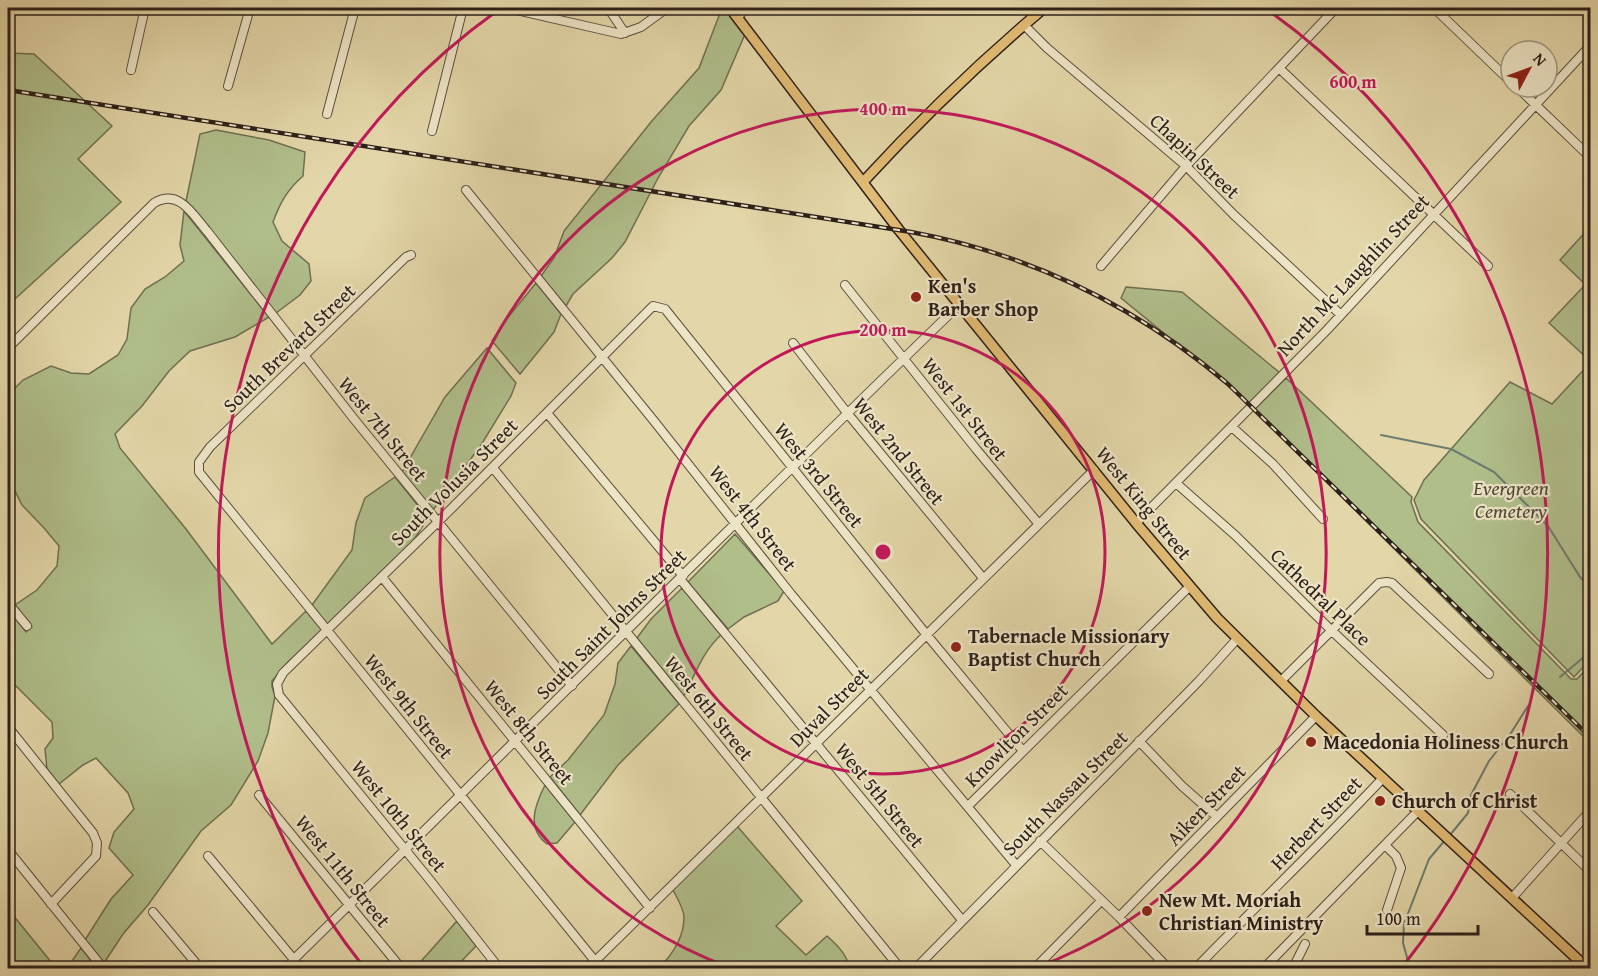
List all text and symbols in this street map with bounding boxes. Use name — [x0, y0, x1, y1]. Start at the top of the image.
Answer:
north arrow — [1499, 39, 1559, 99]
text: N — [1528, 47, 1553, 71]
text: 600 m — [1329, 68, 1377, 95]
text: 400 m — [859, 95, 907, 122]
street label: Chapin Street — [1144, 106, 1247, 205]
street label: North Mc Laughlin Street — [1270, 187, 1436, 362]
place label: Ken's Barber Shop — [928, 271, 1039, 323]
street label: South Brevard Street — [216, 276, 362, 419]
marker: Ken's Barber Shop — [909, 290, 923, 304]
text: 200 m — [859, 316, 907, 343]
street label: West 1st Street — [916, 351, 1015, 467]
street label: West 7th Street — [332, 370, 435, 488]
street label: West 2nd Street — [847, 390, 952, 511]
street label: South Volusia Street — [383, 411, 524, 552]
street label: West 3rd Street — [768, 416, 871, 534]
street label: West King Street — [1089, 440, 1199, 566]
street label: West 4th Street — [703, 458, 804, 577]
park label: Evergreen Cemetery — [1472, 473, 1549, 525]
street label: Cathedral Place — [1264, 541, 1378, 652]
street label: South Saint Johns Street — [529, 542, 693, 706]
centre of rings — [873, 542, 893, 562]
place label: Tabernacle Missionary Baptist Church — [968, 621, 1170, 673]
marker: Tabernacle Missionary Baptist Church — [949, 640, 963, 654]
street label: West 9th Street — [358, 647, 461, 765]
street label: West 6th Street — [658, 649, 761, 767]
street label: Duval Street — [782, 660, 875, 753]
street label: West 8th Street — [478, 673, 581, 791]
street label: Knowlton Street — [957, 676, 1074, 793]
street label: South Nassau Street — [995, 723, 1134, 862]
place label: Macedonia Holiness Church — [1323, 727, 1569, 756]
marker: Macedonia Holiness Church — [1304, 735, 1318, 749]
street label: West 5th Street — [829, 736, 932, 854]
street label: West 10th Street — [345, 753, 454, 878]
street label: Aiken Street — [1159, 757, 1252, 852]
street label: Herbert Street — [1263, 769, 1368, 876]
place label: Church of Christ — [1392, 786, 1538, 815]
marker: Church of Christ — [1373, 794, 1387, 808]
street label: West 11th Street — [289, 808, 398, 933]
place label: New Mt. Moriah Christian Ministry — [1159, 885, 1324, 937]
scale bar — [1367, 898, 1478, 936]
marker: New Mt. Moriah Christian Ministry — [1140, 904, 1154, 918]
text: 100 m — [1376, 905, 1421, 932]

